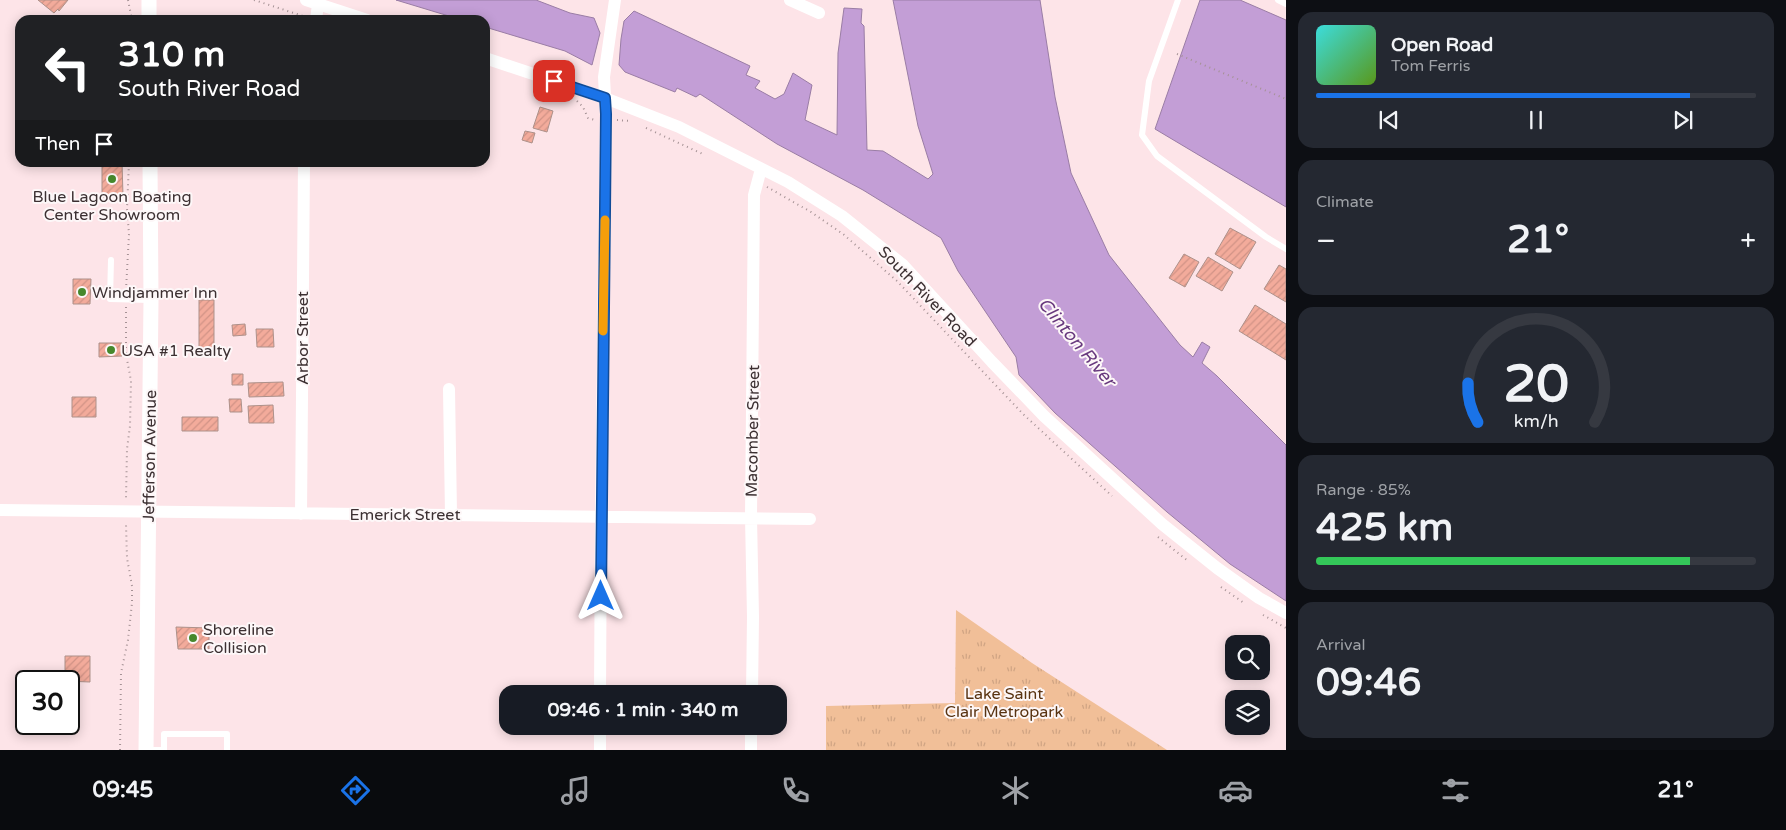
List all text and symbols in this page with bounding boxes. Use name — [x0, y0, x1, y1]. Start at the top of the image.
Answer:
text: 310 m — [118, 34, 225, 76]
text: Open Road — [1391, 34, 1493, 56]
icon: left — [35, 35, 100, 100]
text: Tom Ferris — [1391, 56, 1470, 76]
pin — [533, 60, 575, 102]
icon: arrive — [540, 67, 568, 95]
text: South River Road — [118, 76, 300, 102]
icon: previous — [1375, 106, 1403, 134]
icon: pause — [1522, 106, 1550, 134]
icon: next — [1669, 106, 1697, 134]
icon: arrive — [90, 130, 118, 158]
text: Then — [35, 133, 80, 155]
marker: Blue Lagoon Boating Center Showroom — [106, 173, 118, 185]
place label: Blue Lagoon Boating Center Showroom — [32, 187, 192, 225]
text: Climate — [1316, 192, 1374, 212]
text: 21° — [1507, 217, 1569, 263]
text: − — [1316, 224, 1336, 258]
text: + — [1740, 224, 1756, 258]
street label: South River Road — [874, 242, 981, 351]
place label: Windjammer Inn — [92, 283, 218, 303]
marker: Windjammer Inn — [76, 286, 88, 298]
street label: Arbor Street — [293, 291, 313, 385]
water label: Clinton River — [1033, 293, 1122, 393]
place label: USA #1 Realty — [121, 341, 232, 361]
marker: USA #1 Realty — [105, 344, 117, 356]
text: 20 — [1503, 353, 1569, 416]
street label: Macomber Street — [742, 365, 764, 497]
street label: Jefferson Avenue — [139, 390, 161, 522]
text: km/h — [1514, 411, 1558, 432]
text: Range · 85% — [1316, 480, 1411, 500]
street label: Emerick Street — [349, 505, 461, 525]
text: 425 km — [1316, 505, 1453, 551]
position arrow — [574, 569, 626, 621]
place label: Shoreline Collision — [203, 620, 274, 658]
marker: Shoreline Collision — [187, 632, 199, 644]
map controls — [1225, 635, 1270, 735]
button: search — [1225, 635, 1270, 680]
text: Arrival — [1316, 635, 1365, 655]
text: 09:46 — [1316, 660, 1421, 706]
speed limit sign: 30 — [15, 670, 80, 735]
park label: Lake Saint Clair Metropark — [945, 684, 1063, 722]
button: layers — [1225, 690, 1270, 735]
text: 09:46 · 1 min · 340 m — [547, 699, 739, 721]
icon: directions — [338, 773, 373, 808]
icon: music — [558, 773, 593, 808]
icon: phone — [778, 773, 813, 808]
icon: climate — [998, 773, 1033, 808]
icon: car — [1218, 773, 1253, 808]
icon: filters — [1438, 773, 1473, 808]
text: 09:45 — [92, 777, 153, 803]
text: 21° — [1658, 777, 1694, 803]

